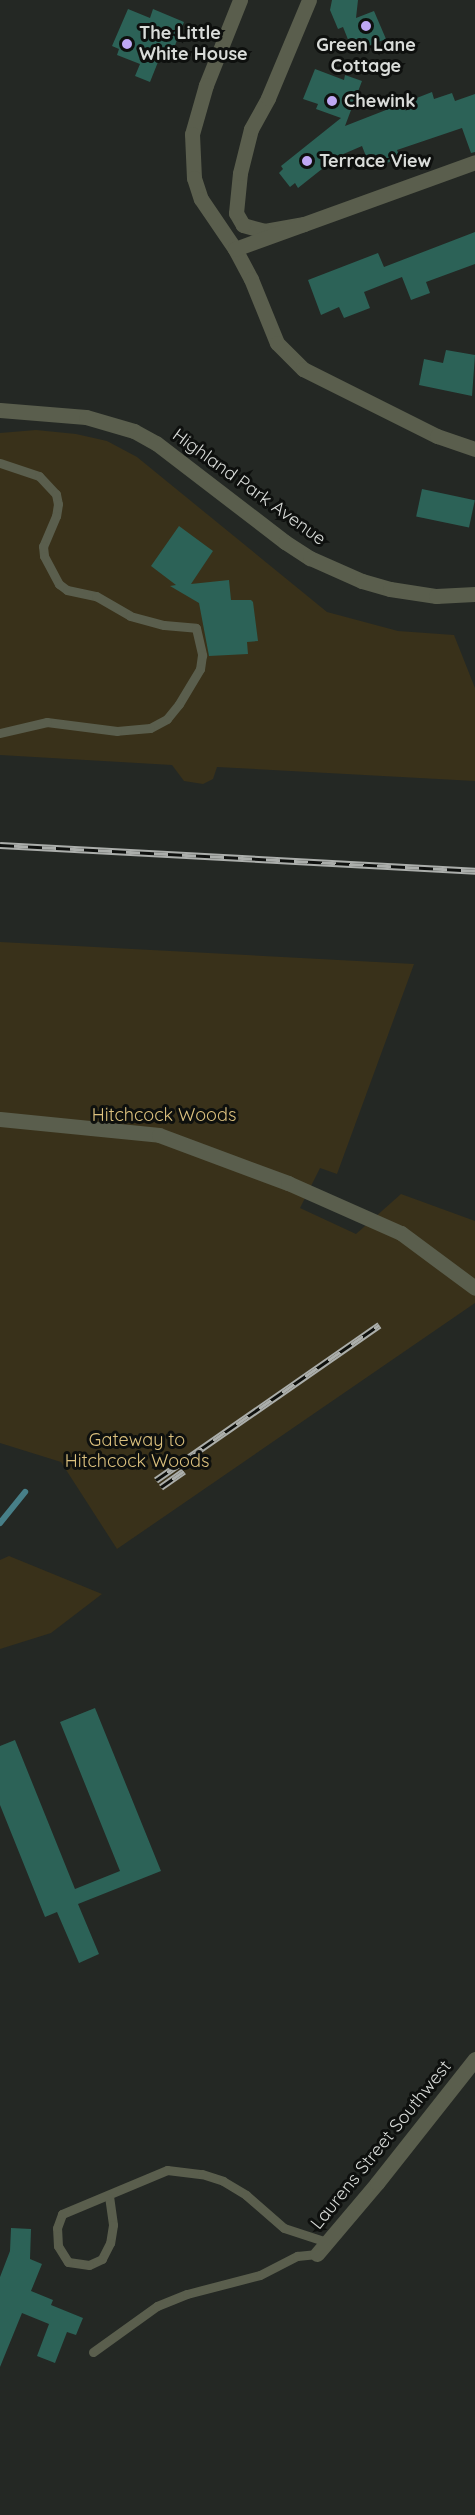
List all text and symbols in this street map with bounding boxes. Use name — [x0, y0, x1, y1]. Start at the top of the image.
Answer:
marker: Green Lane Cottage — [359, 19, 373, 33]
place label: The Little White House — [139, 23, 248, 66]
place label: Green Lane Cottage — [316, 35, 416, 78]
marker: The Little White House — [120, 37, 134, 51]
place label: Chewink — [344, 90, 415, 112]
marker: Chewink — [325, 94, 339, 108]
place label: Terrace View — [319, 150, 431, 172]
marker: Terrace View — [300, 154, 314, 168]
street label: Highland Park Avenue — [168, 424, 330, 550]
park label: Hitchcock Woods — [92, 1104, 236, 1126]
park label: Gateway to Hitchcock Woods — [65, 1430, 209, 1472]
street label: Laurens Street Southwest — [306, 2056, 456, 2234]

